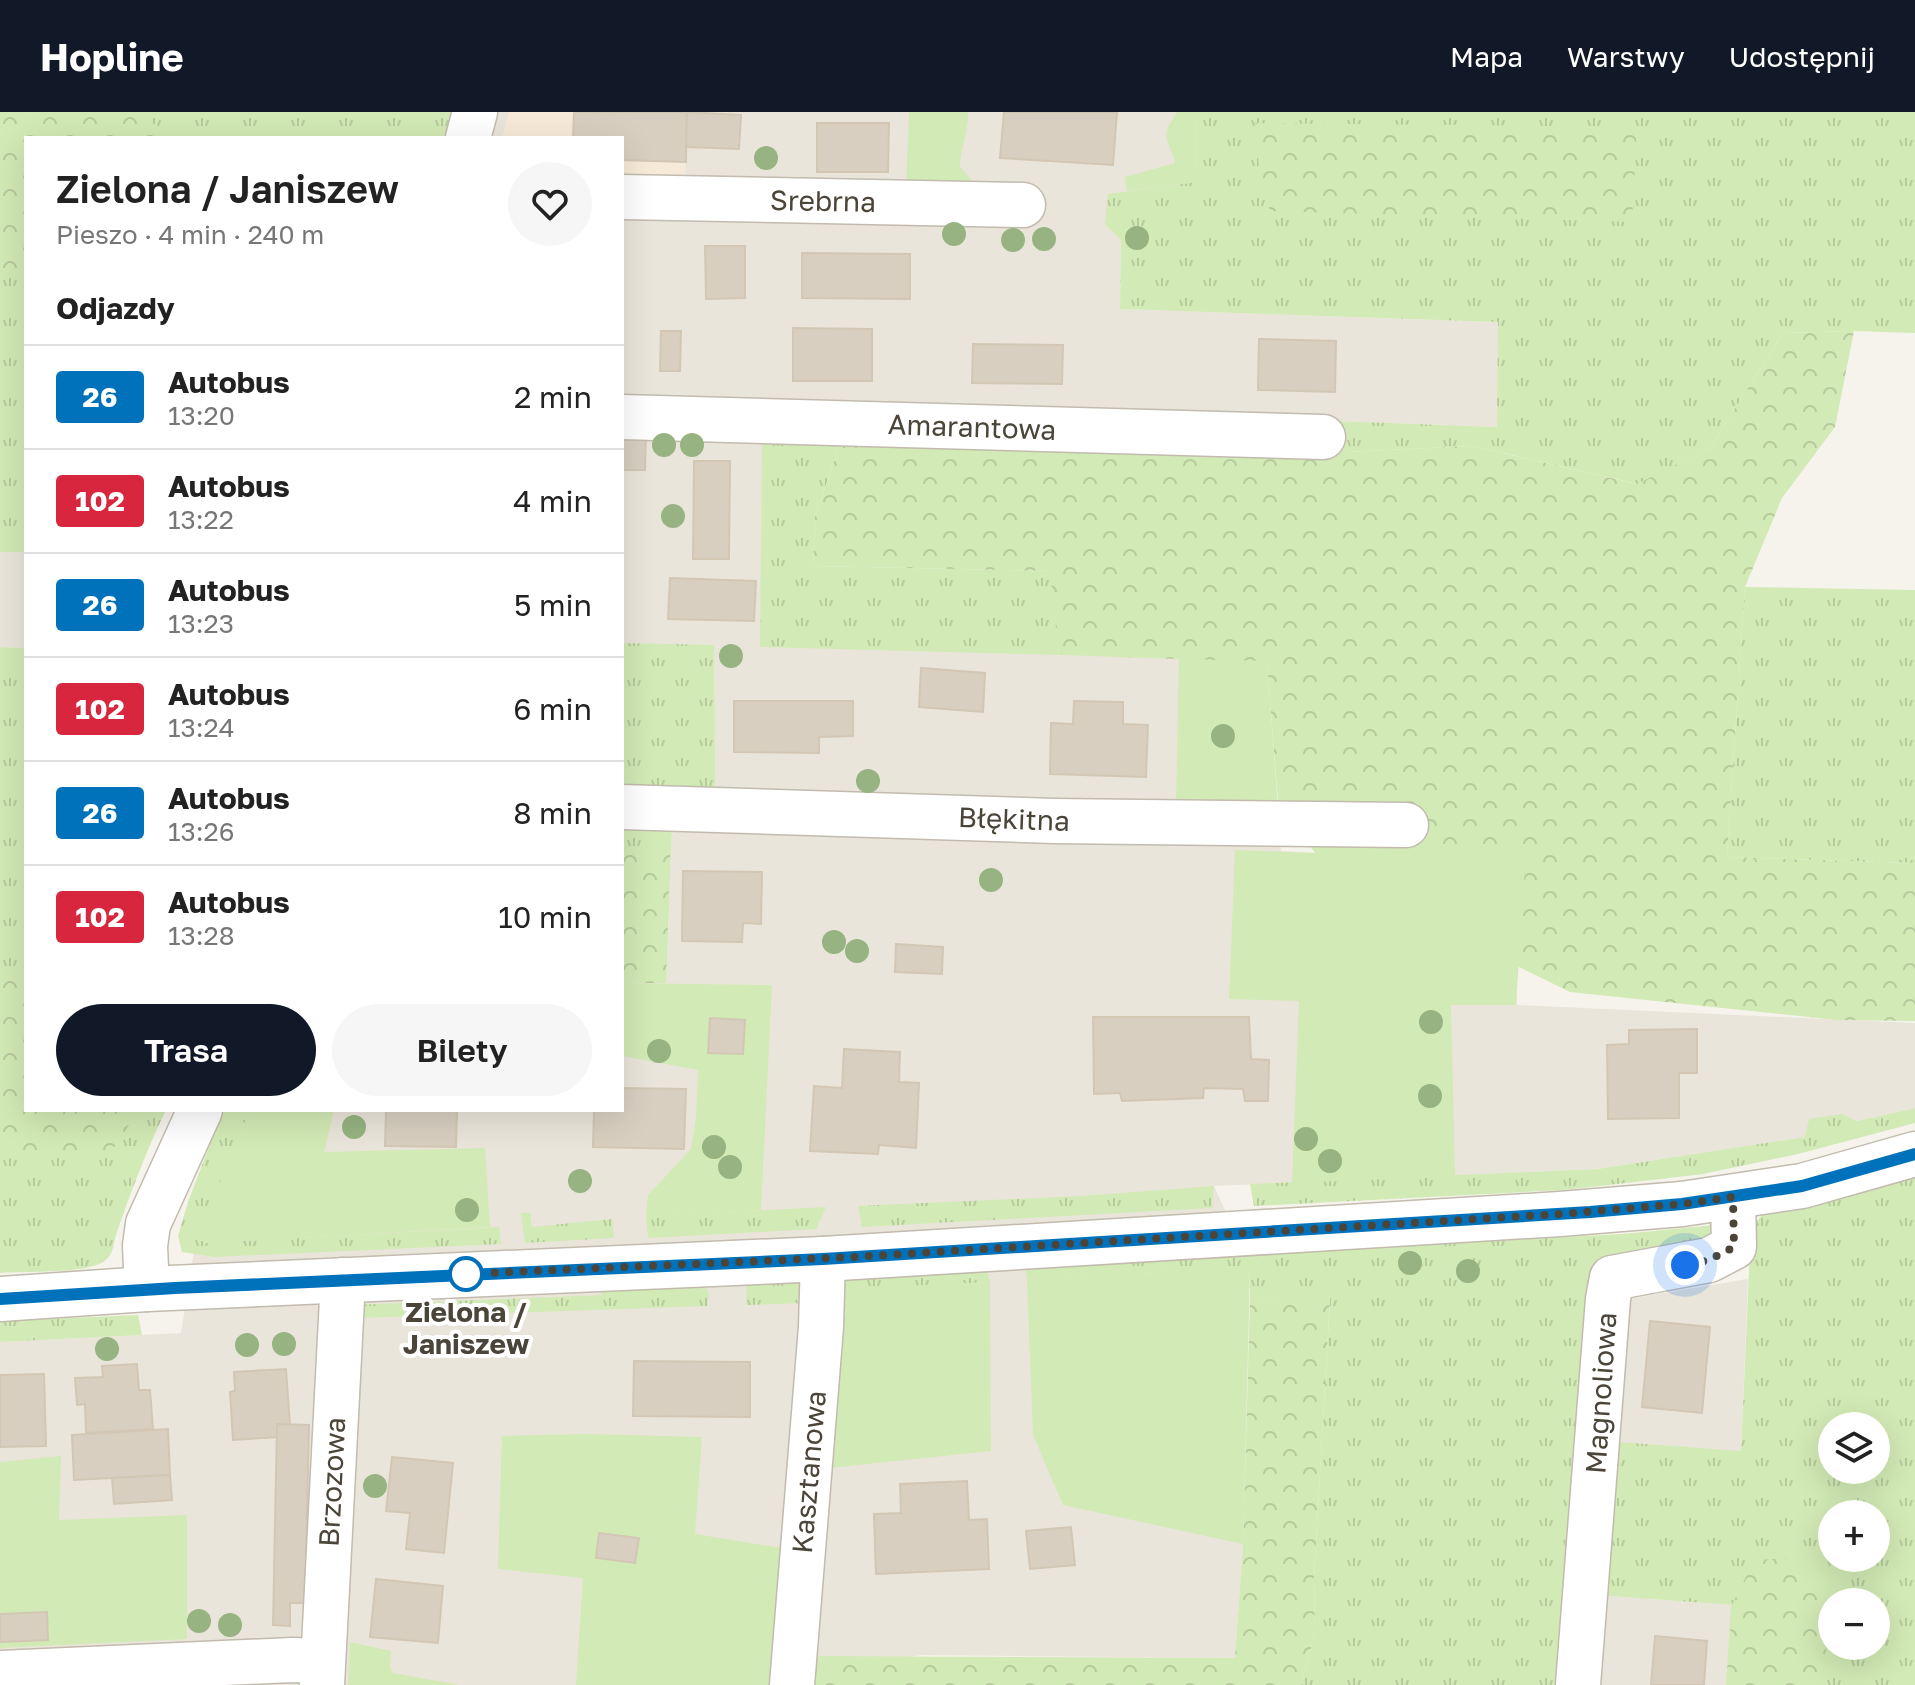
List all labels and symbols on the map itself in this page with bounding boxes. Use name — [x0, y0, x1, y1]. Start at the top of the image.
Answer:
street label: Srebrna — [770, 183, 876, 218]
street label: Amarantowa — [887, 407, 1057, 446]
street label: Błękitna — [958, 800, 1070, 837]
your location — [1665, 1245, 1705, 1285]
marker: Zielona / Janiszew — [449, 1257, 483, 1291]
place label: Zielona / Janiszew — [403, 1295, 529, 1360]
street label: Magnoliowa — [1578, 1311, 1623, 1475]
street label: Kasztanowa — [785, 1389, 832, 1555]
street label: Brzozowa — [312, 1416, 351, 1548]

